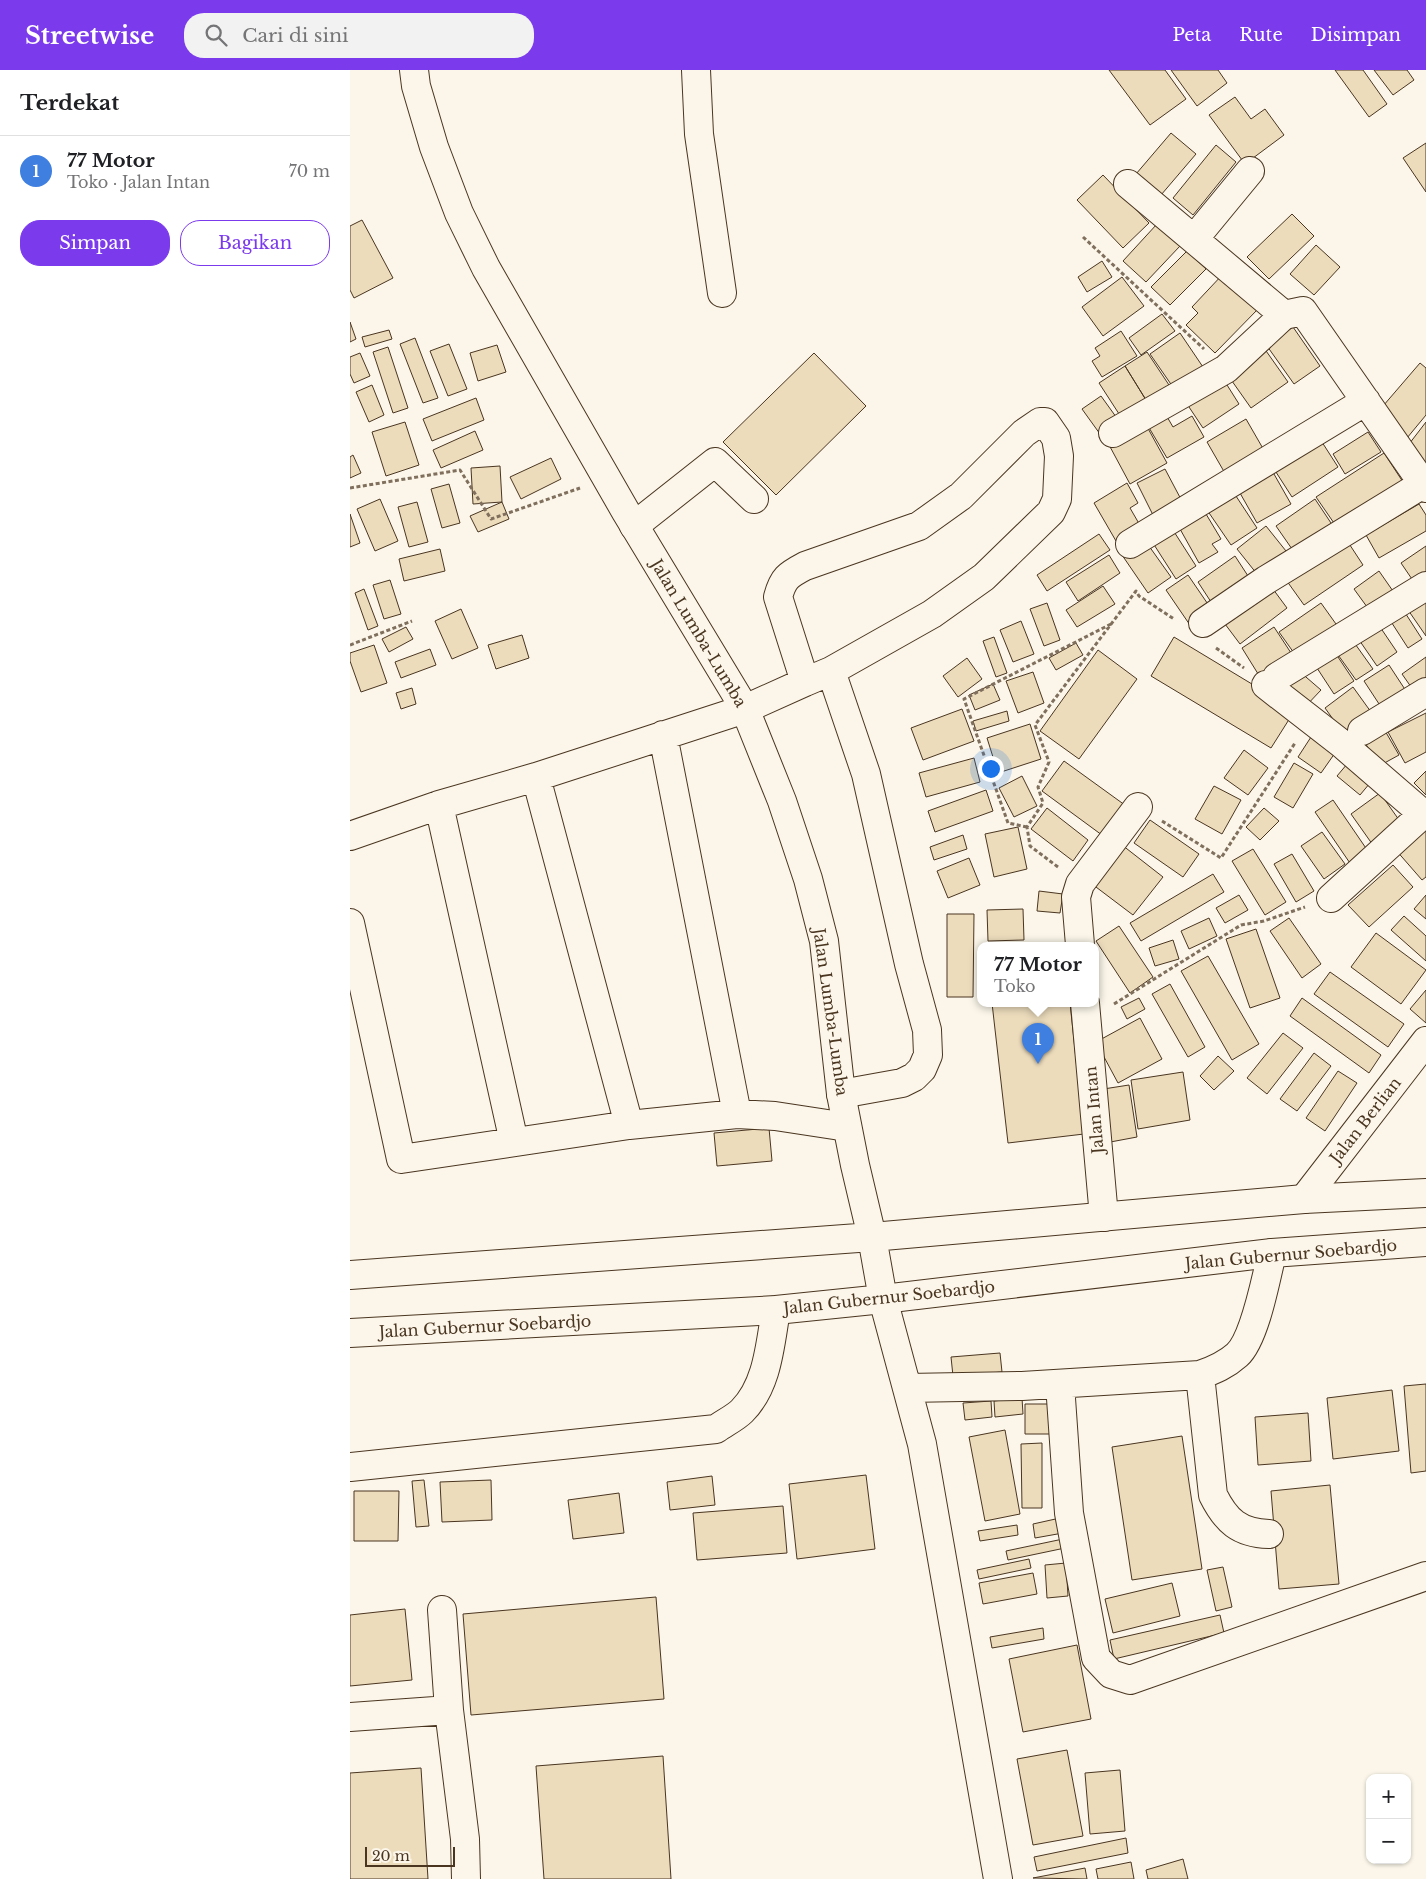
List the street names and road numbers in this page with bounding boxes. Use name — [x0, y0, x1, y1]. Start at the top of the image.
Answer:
street label: Jalan Lumba-Lumba — [646, 554, 751, 711]
street label: Jalan Lumba-Lumba — [809, 925, 853, 1097]
street label: Jalan Intan — [1080, 1065, 1108, 1157]
street label: Jalan Berlian — [1324, 1073, 1405, 1169]
street label: Jalan Gubernur Soebardjo — [1182, 1235, 1398, 1273]
street label: Jalan Gubernur Soebardjo — [780, 1276, 996, 1318]
street label: Jalan Gubernur Soebardjo — [376, 1310, 592, 1342]

